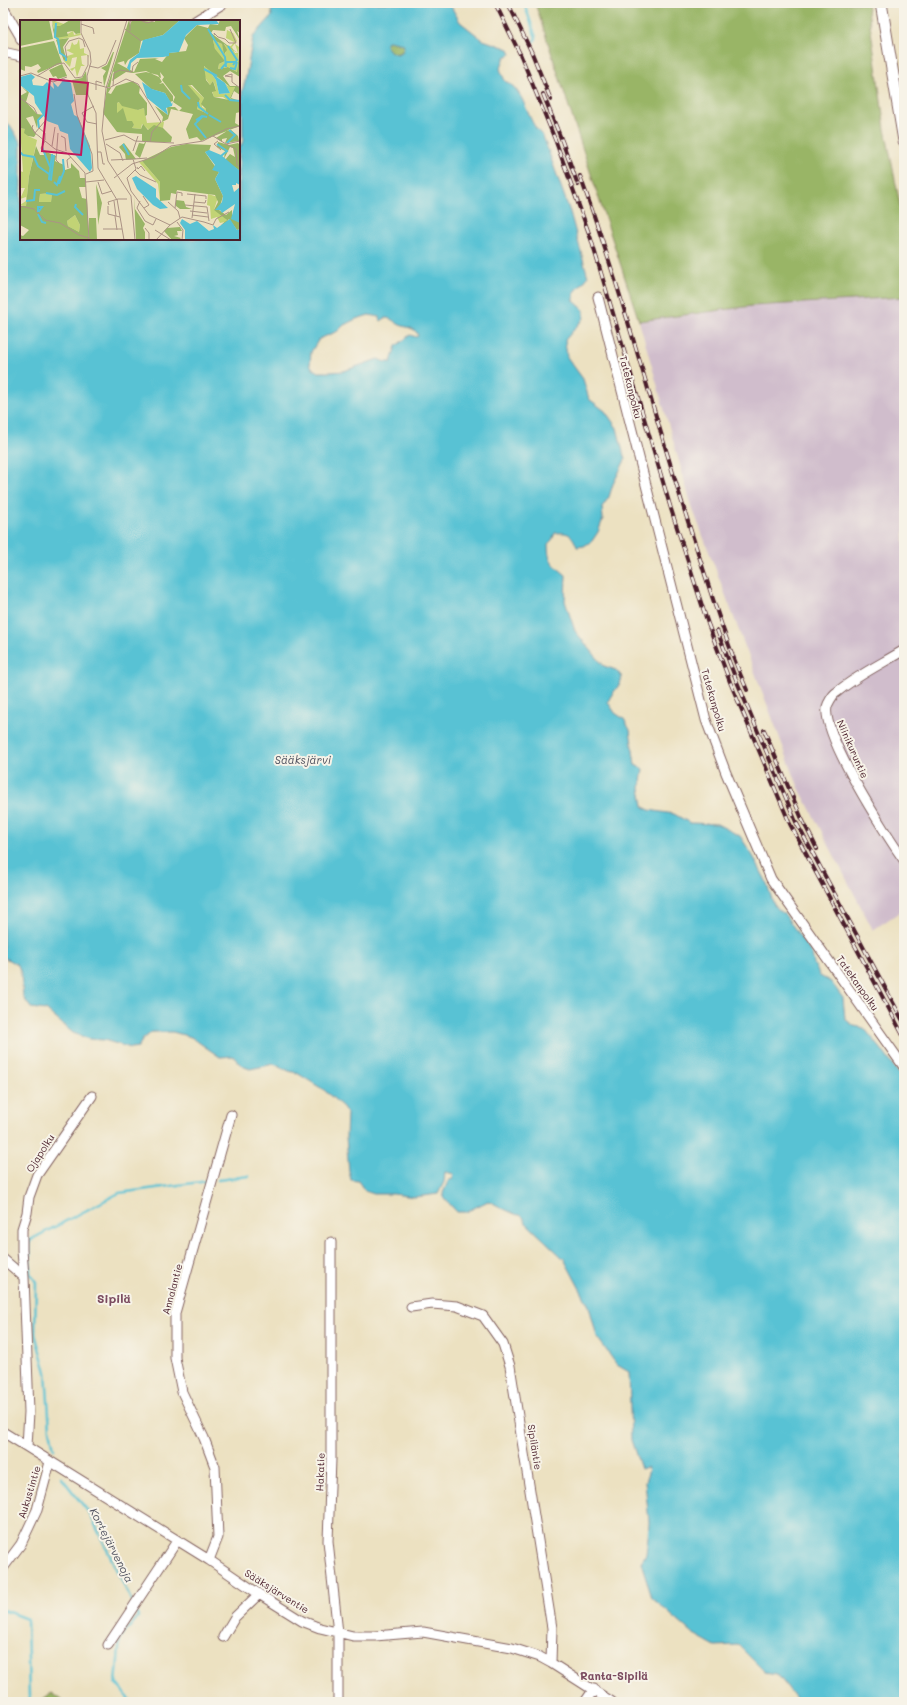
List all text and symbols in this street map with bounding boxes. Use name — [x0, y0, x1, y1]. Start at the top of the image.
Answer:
inset map — [20, 20, 240, 240]
street label: Tatekanpolku — [616, 354, 646, 420]
street label: Tatekanpolku — [698, 667, 730, 733]
street label: Niinikuruntie — [834, 718, 872, 780]
water label: Sääksjärvi — [275, 752, 332, 767]
street label: Tatekanpolku — [834, 952, 882, 1014]
street label: Ojapolku — [22, 1131, 58, 1175]
street label: Annalantie — [158, 1262, 186, 1316]
district label: Sipilä — [97, 1290, 131, 1306]
street label: Sipiläntie — [524, 1423, 546, 1471]
street label: Hakatie — [312, 1452, 328, 1492]
street label: Aukustintie — [14, 1464, 44, 1520]
water label: Kortejärvenoja — [87, 1505, 137, 1585]
street label: Sääksjärventie — [242, 1566, 312, 1616]
district label: Ranta-Sipilä — [580, 1668, 648, 1683]

